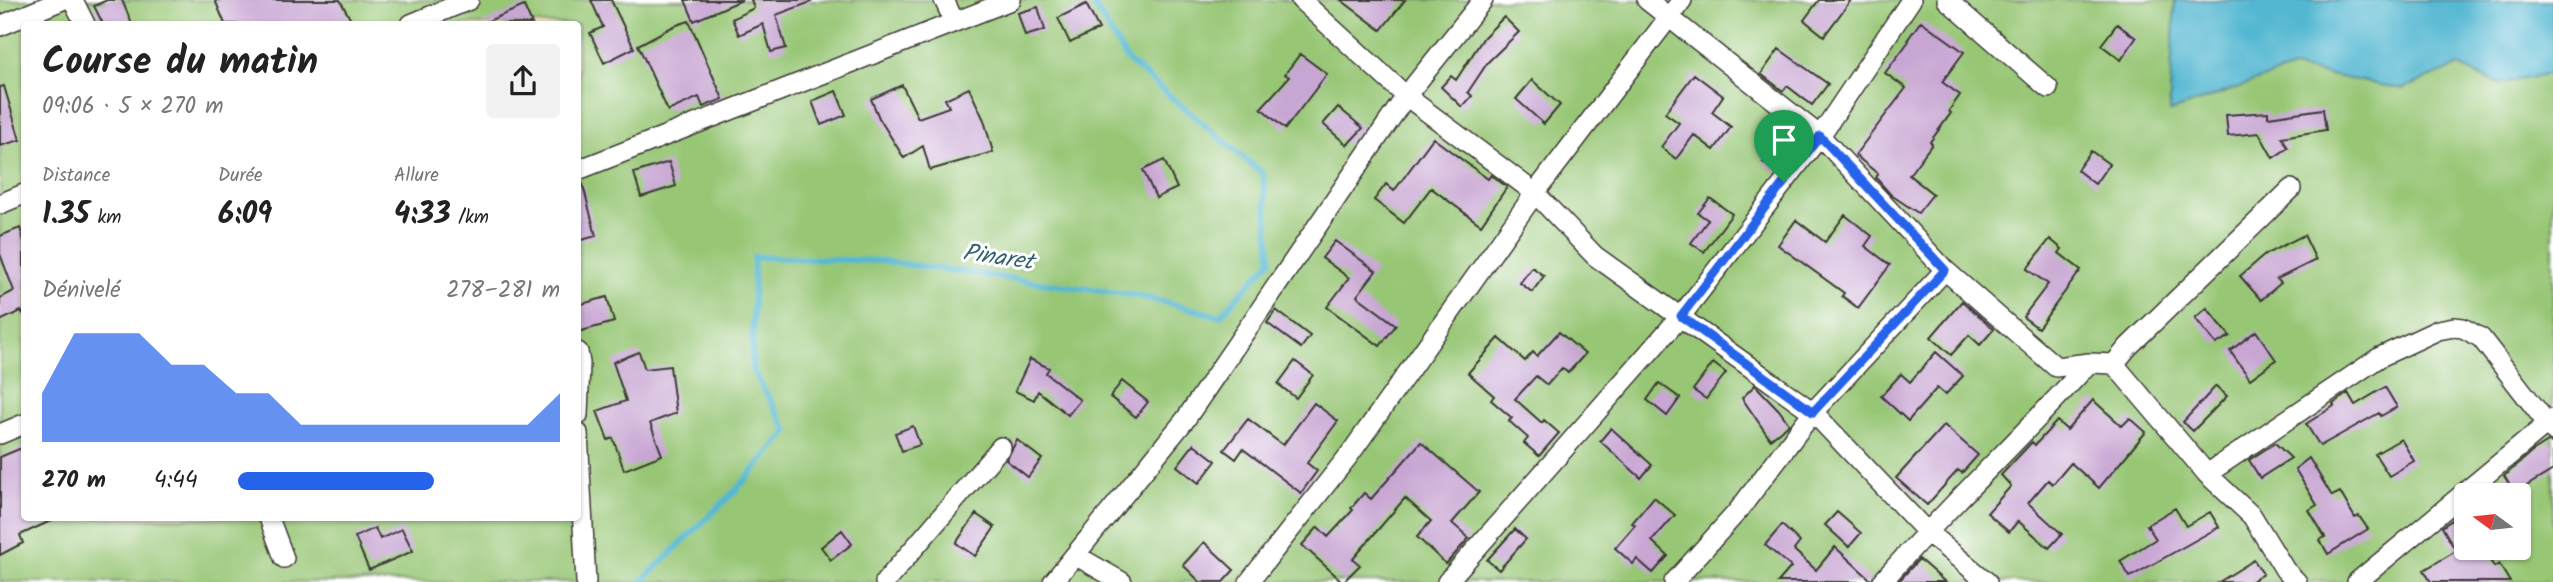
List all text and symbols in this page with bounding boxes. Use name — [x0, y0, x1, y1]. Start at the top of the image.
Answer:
text: Course du matin — [42, 33, 318, 93]
button: share — [486, 44, 560, 118]
text: 09:06 · 5 × 270 m — [42, 89, 224, 125]
pin — [1754, 110, 1814, 182]
icon: arrive — [1765, 121, 1803, 159]
text: Distance — [42, 161, 110, 191]
text: Durée — [218, 161, 263, 191]
text: Allure — [394, 161, 439, 191]
text: 1.35 — [42, 191, 90, 239]
text: 6:09 — [218, 191, 272, 239]
text: 4:33 — [394, 191, 451, 239]
text: km — [90, 203, 121, 233]
text: /km — [451, 203, 489, 233]
water label: Pinaret — [960, 234, 1039, 283]
text: Dénivelé — [42, 273, 120, 309]
text: 278–281 m — [446, 273, 560, 309]
text: 270 m — [42, 463, 106, 499]
text: 4:44 — [154, 463, 198, 499]
north arrow — [2454, 483, 2530, 560]
map controls — [2454, 483, 2531, 560]

